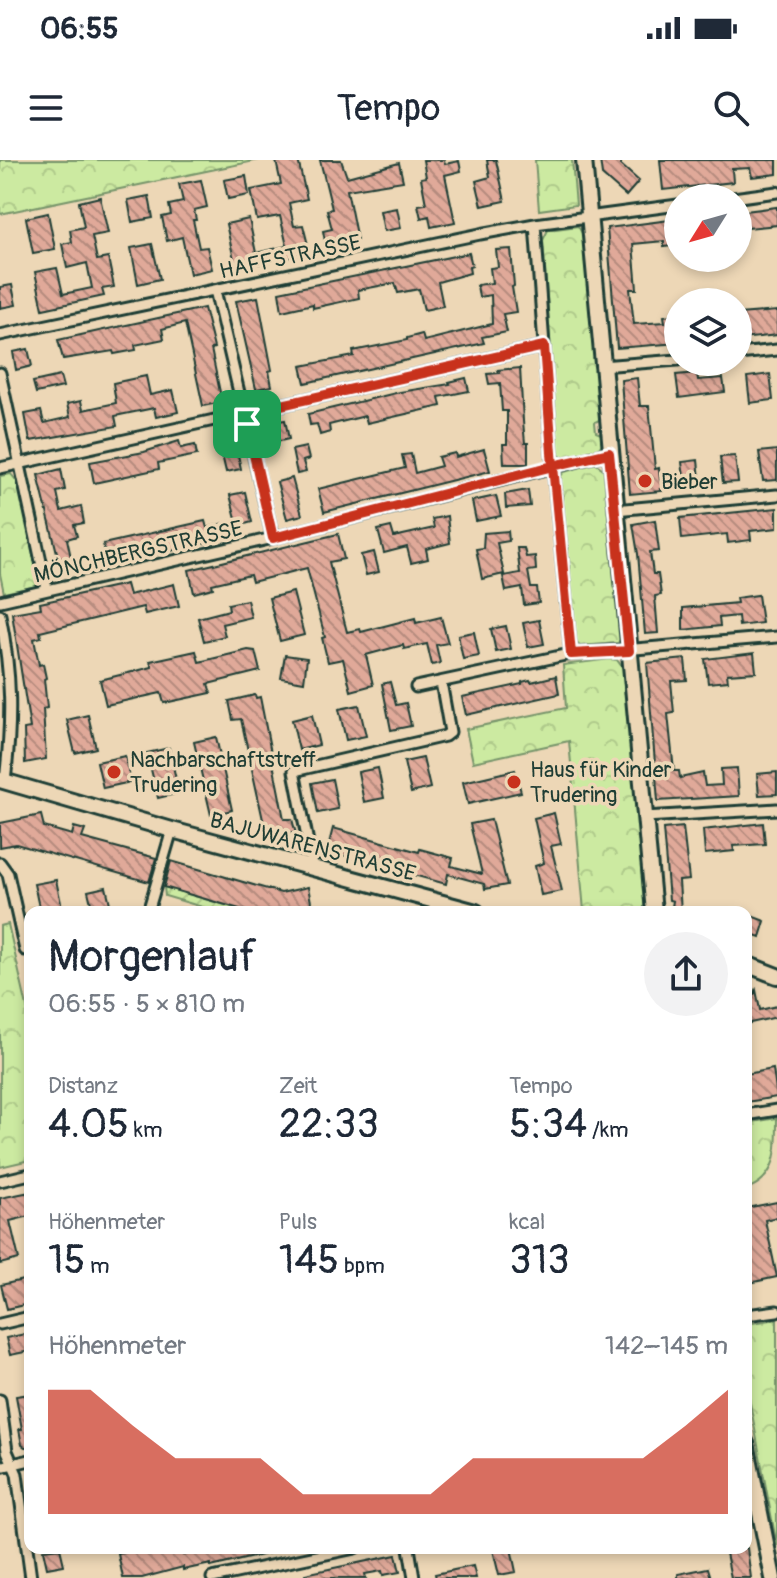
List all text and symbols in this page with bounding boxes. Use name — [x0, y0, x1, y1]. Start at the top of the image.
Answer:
text: 06:55 — [40, 10, 118, 47]
icon: menu — [24, 86, 68, 130]
text: Tempo — [337, 86, 440, 131]
icon: search — [709, 86, 753, 130]
north arrow — [664, 184, 752, 272]
map controls — [664, 184, 752, 376]
street label: HAFFSTRASSE — [217, 228, 363, 286]
button: layers — [664, 288, 752, 376]
pin — [213, 390, 281, 458]
icon: arrive — [225, 402, 269, 446]
place label: Bieber — [661, 468, 718, 496]
marker: Bieber — [636, 472, 654, 490]
street label: MÖNCHBERGSTRASSE — [31, 514, 245, 590]
place label: Nachbarschaftstreff Trudering — [130, 746, 316, 799]
place label: Haus für Kinder Trudering — [530, 756, 672, 809]
marker: Nachbarschaftstreff Trudering — [105, 763, 123, 781]
marker: Haus für Kinder Trudering — [505, 773, 523, 791]
street label: BAJUWARENSTRASSE — [207, 806, 419, 888]
text: Morgenlauf — [48, 930, 257, 985]
button: share — [644, 932, 728, 1016]
text: 06:55 · 5 × 810 m — [48, 988, 245, 1020]
text: Distanz — [48, 1072, 118, 1100]
text: Zeit — [279, 1072, 317, 1100]
text: Tempo — [509, 1072, 573, 1100]
text: 4.05 — [48, 1100, 129, 1149]
text: 22:33 — [279, 1100, 379, 1149]
text: 5:34 — [509, 1100, 587, 1149]
text: km — [129, 1116, 162, 1144]
text: /km — [587, 1116, 629, 1144]
text: Höhenmeter — [48, 1208, 165, 1236]
text: Puls — [279, 1208, 317, 1236]
text: kcal — [509, 1208, 545, 1236]
text: 15 — [48, 1236, 85, 1285]
text: 145 — [279, 1236, 339, 1285]
text: 313 — [509, 1236, 570, 1285]
text: m — [85, 1252, 110, 1280]
text: bpm — [339, 1252, 385, 1280]
text: Höhenmeter — [48, 1330, 186, 1362]
text: 142–145 m — [605, 1330, 728, 1362]

